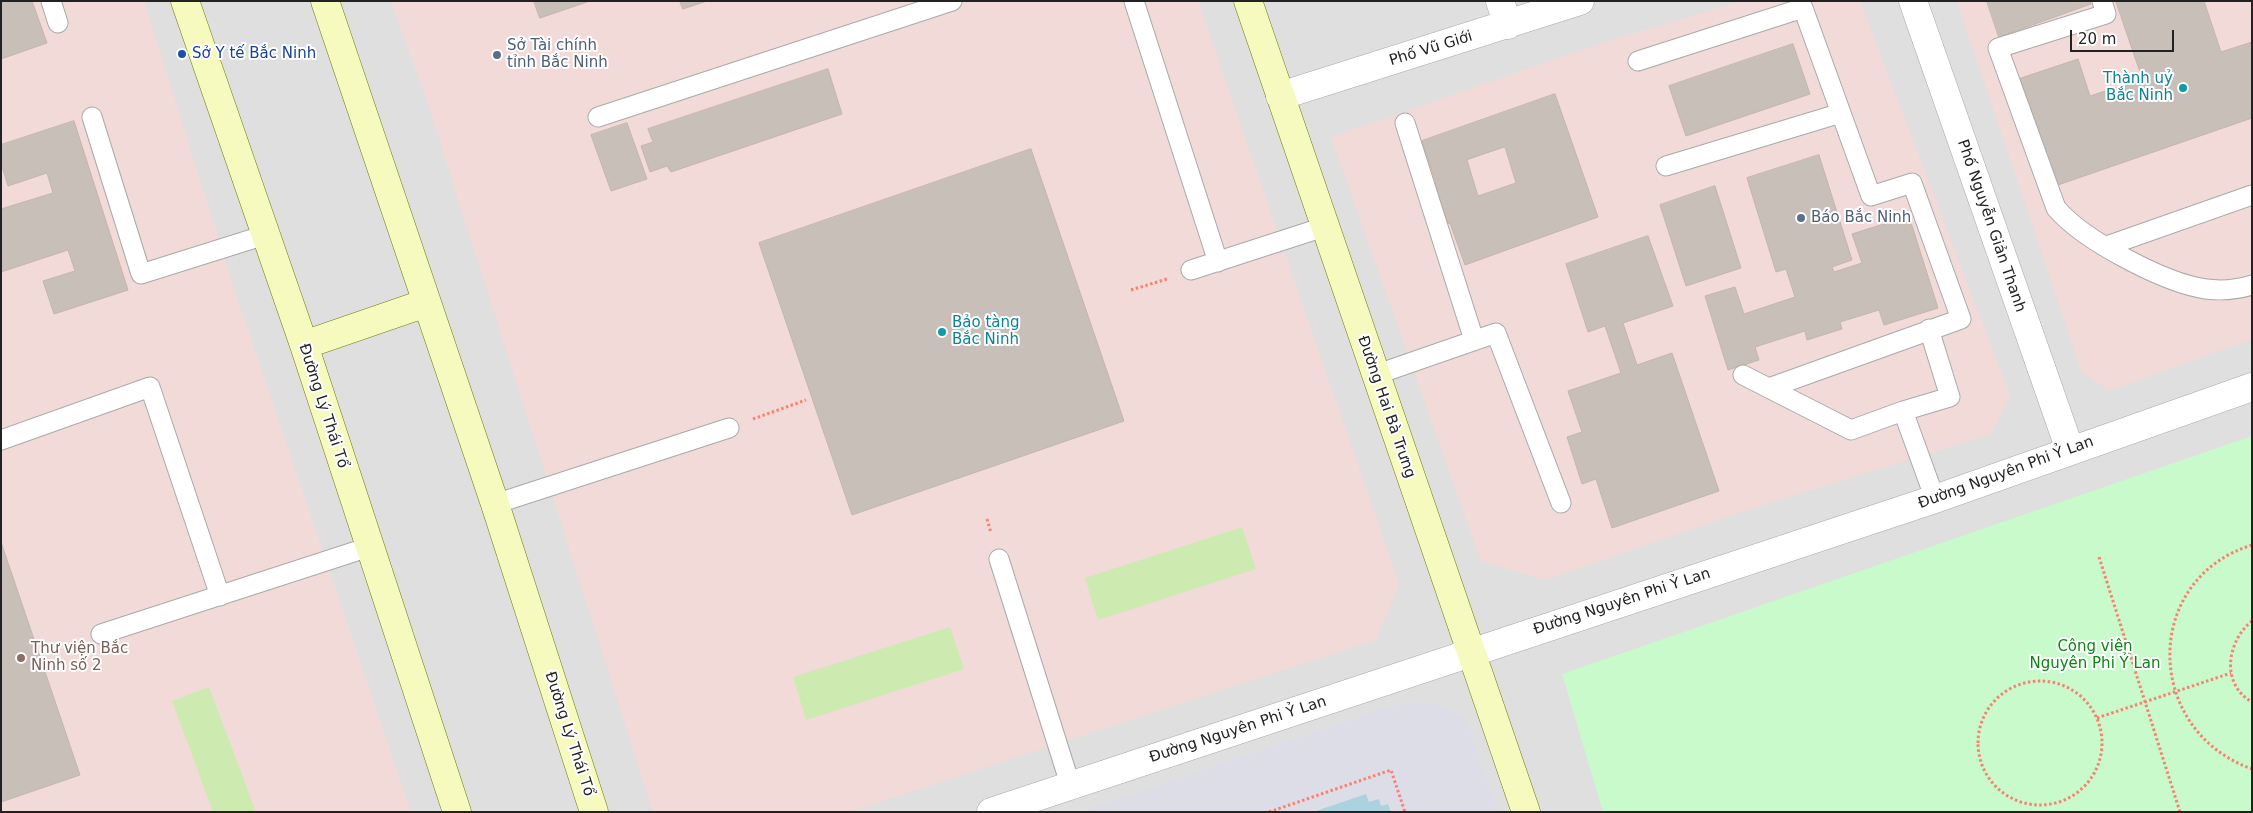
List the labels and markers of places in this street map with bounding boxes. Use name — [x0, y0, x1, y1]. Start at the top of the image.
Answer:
place label: Sở Tài chính tỉnh Bắc Ninh — [507, 37, 608, 72]
place label: Sở Y tế Bắc Ninh — [192, 45, 316, 63]
marker: Sở Y tế Bắc Ninh — [176, 48, 188, 60]
marker: Sở Tài chính tỉnh Bắc Ninh — [491, 49, 503, 61]
place label: Thành uỷ Bắc Ninh — [2103, 70, 2173, 105]
marker: Thành uỷ Bắc Ninh — [2177, 82, 2189, 94]
place label: Báo Bắc Ninh — [1811, 209, 1911, 227]
marker: Báo Bắc Ninh — [1795, 212, 1807, 224]
place label: Bảo tàng Bắc Ninh — [952, 314, 1020, 349]
marker: Bảo tàng Bắc Ninh — [936, 326, 948, 338]
place label: Thư viện Bắc Ninh số 2 — [31, 640, 128, 675]
marker: Thư viện Bắc Ninh số 2 — [15, 652, 27, 664]

